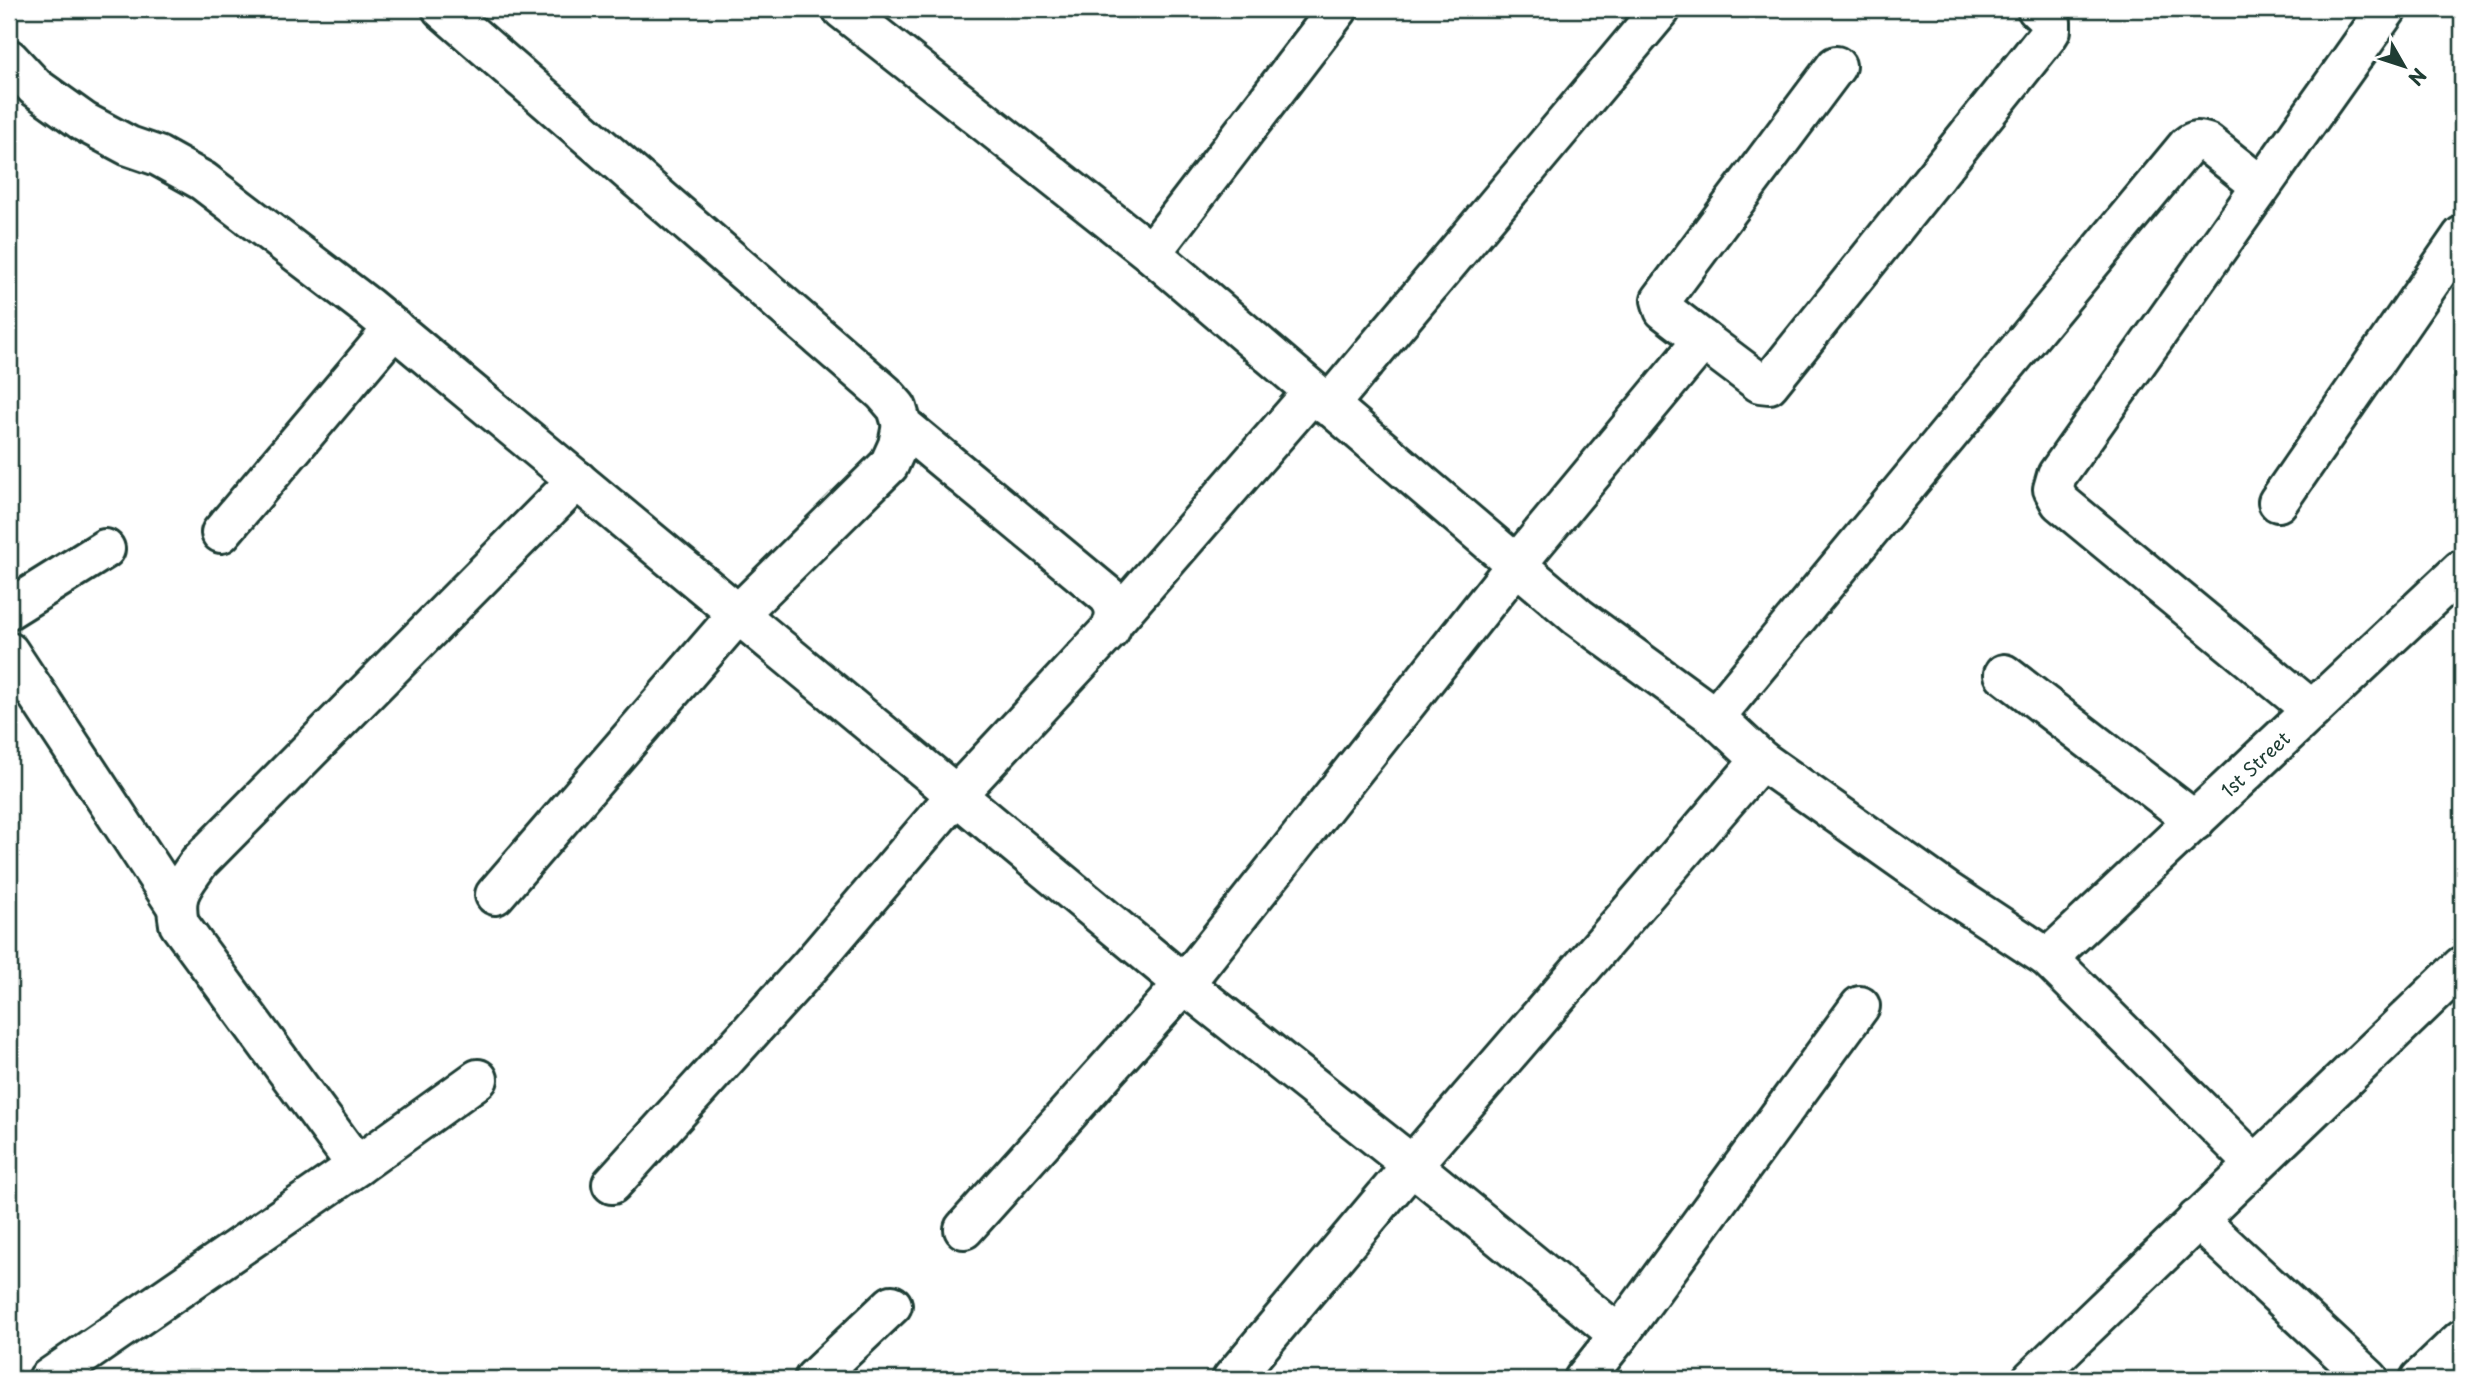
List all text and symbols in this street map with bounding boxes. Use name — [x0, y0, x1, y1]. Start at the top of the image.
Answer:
north arrow — [2370, 32, 2440, 102]
text: N — [2402, 63, 2434, 92]
street label: 1st Street — [2214, 724, 2296, 803]

